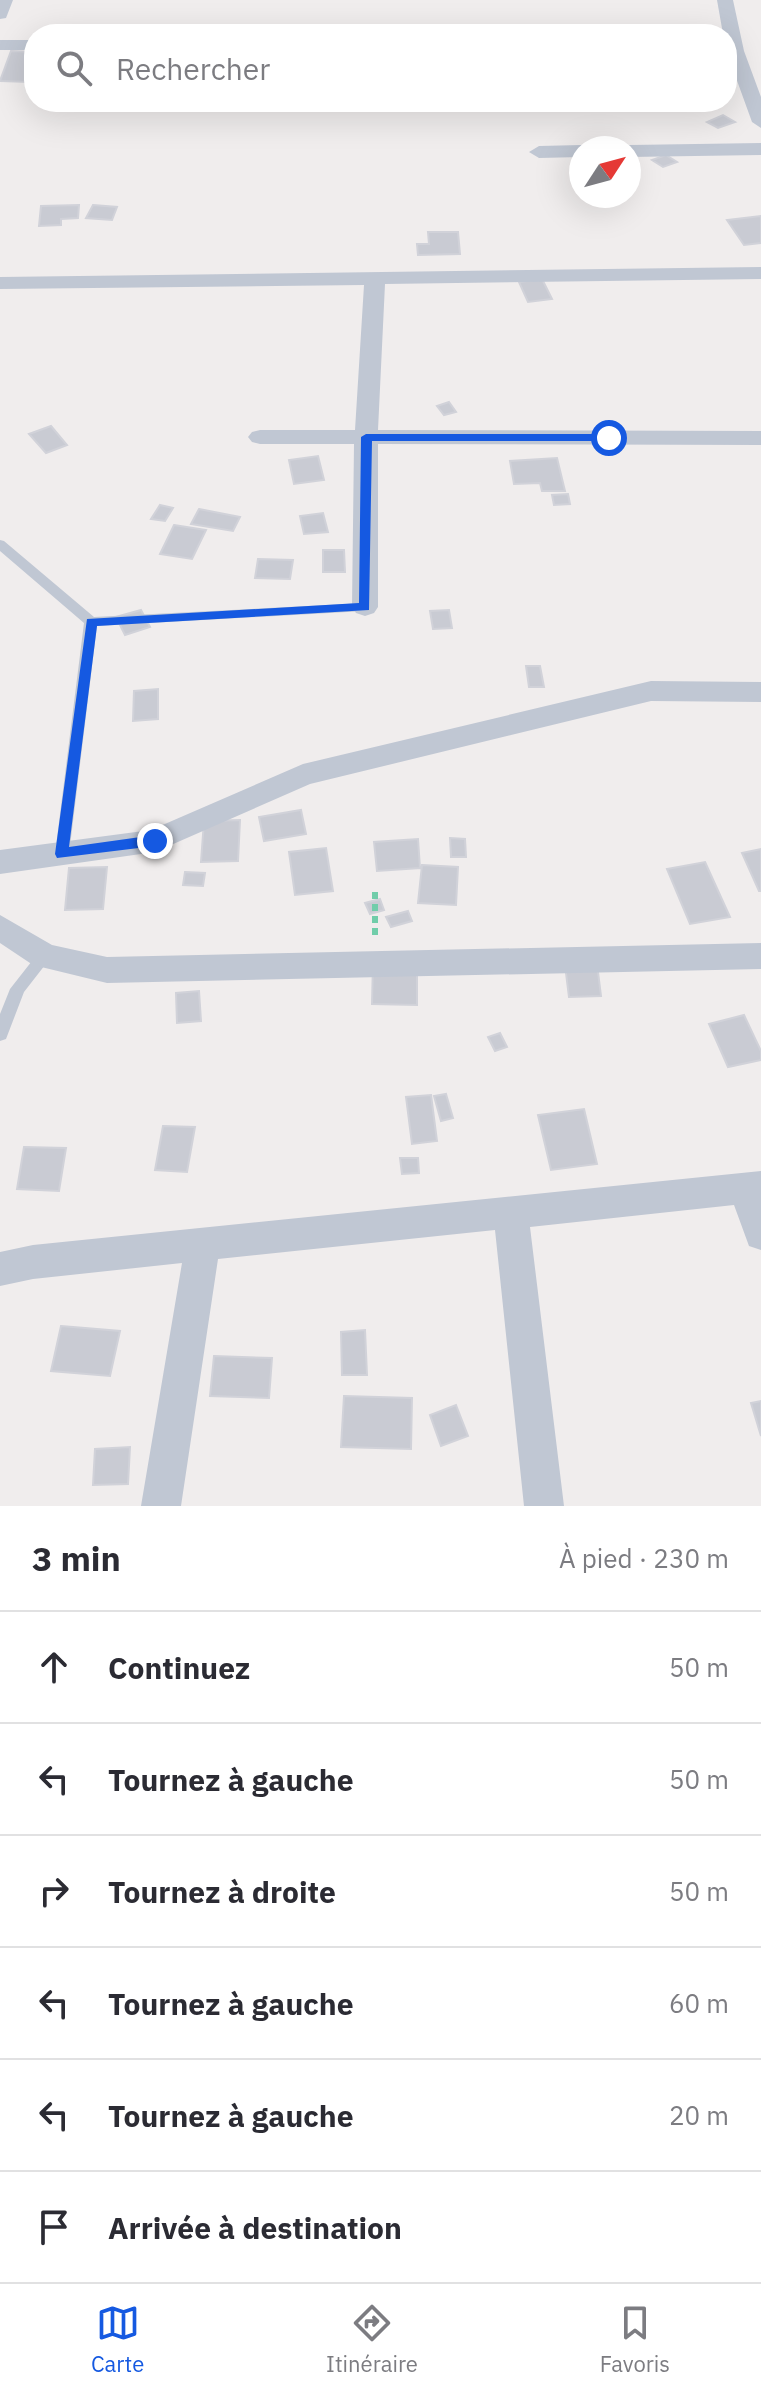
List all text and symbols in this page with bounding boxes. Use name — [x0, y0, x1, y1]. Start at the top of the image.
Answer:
search box — [24, 24, 737, 112]
icon: search — [52, 46, 96, 90]
text: Rechercher — [116, 49, 270, 88]
north arrow — [569, 136, 641, 208]
route start — [591, 420, 627, 456]
route end — [137, 823, 173, 859]
text: 3 min — [32, 1536, 121, 1580]
text: À pied · 230 m — [559, 1541, 729, 1575]
icon: ahead — [32, 1645, 76, 1689]
text: Continuez — [108, 1648, 250, 1687]
text: 50 m — [669, 1650, 729, 1684]
icon: left — [32, 1757, 76, 1801]
text: Tournez à gauche — [108, 1760, 354, 1799]
text: 50 m — [669, 1762, 729, 1796]
icon: right — [32, 1869, 76, 1913]
text: Tournez à droite — [108, 1872, 336, 1911]
text: 50 m — [669, 1874, 729, 1908]
icon: left — [32, 1981, 76, 2025]
text: Tournez à gauche — [108, 1984, 354, 2023]
text: 60 m — [669, 1986, 729, 2020]
icon: left — [32, 2093, 76, 2137]
text: Tournez à gauche — [108, 2096, 354, 2135]
text: 20 m — [669, 2098, 729, 2132]
icon: arrive — [32, 2205, 76, 2249]
text: Arrivée à destination — [108, 2208, 402, 2247]
tab: Carte — [91, 2301, 144, 2378]
tab: Itinéraire — [326, 2301, 418, 2378]
tab: Favoris — [600, 2301, 670, 2378]

